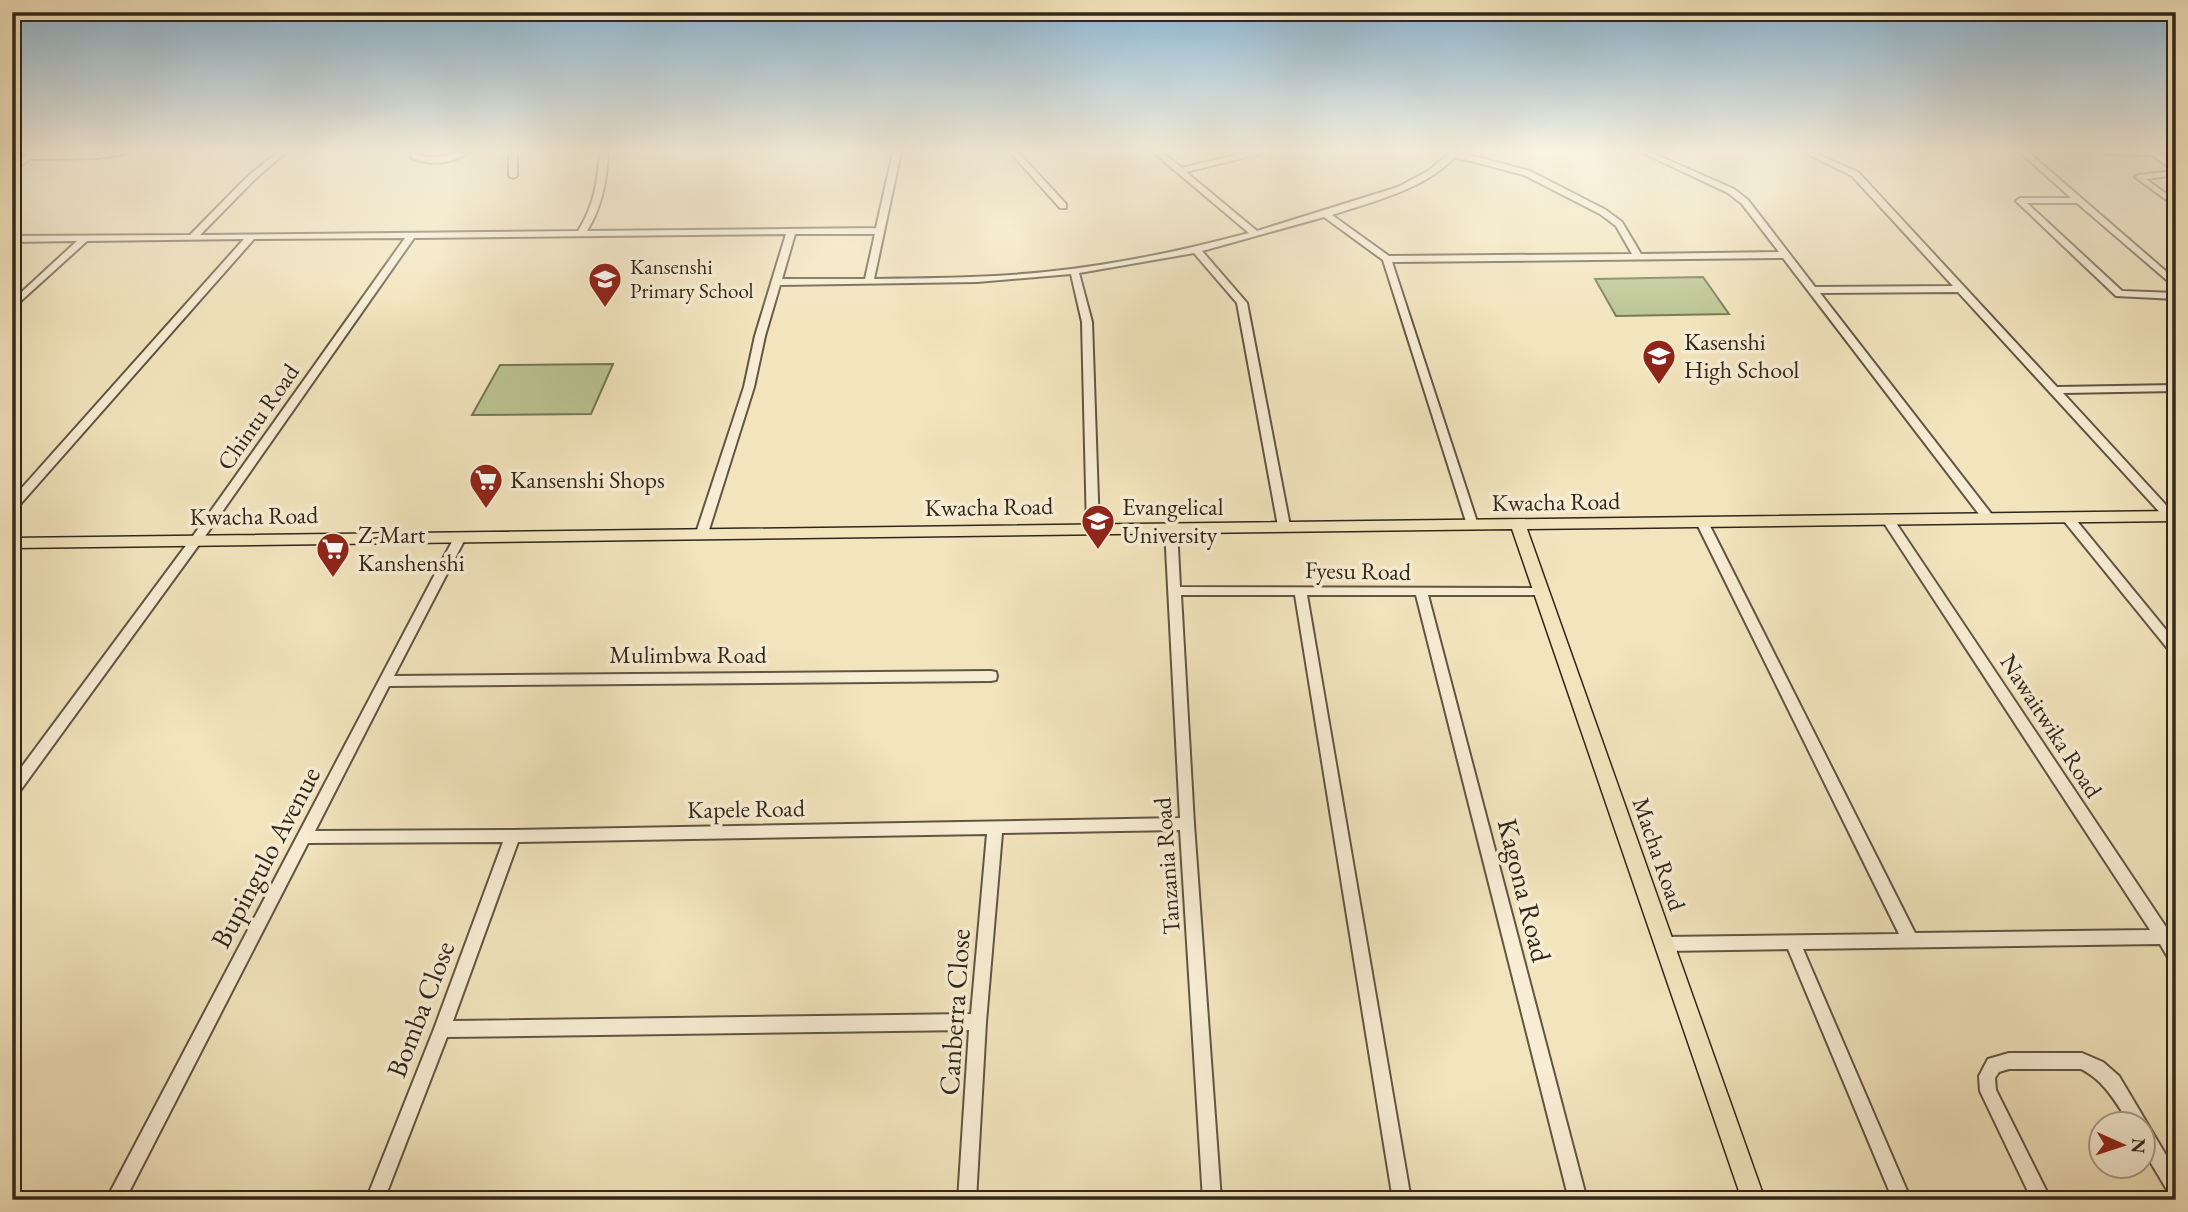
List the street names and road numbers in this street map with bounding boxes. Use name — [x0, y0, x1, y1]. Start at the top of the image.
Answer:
street label: Chintu Road — [210, 357, 306, 476]
street label: Kwacha Road — [1491, 485, 1621, 518]
street label: Kwacha Road — [924, 490, 1054, 523]
street label: Kwacha Road — [189, 499, 319, 532]
street label: Fyesu Road — [1305, 554, 1412, 587]
street label: Mulimbwa Road — [609, 639, 767, 670]
street label: Nawaitwika Road — [1993, 648, 2110, 804]
street label: Bupingulo Avenue — [202, 760, 328, 954]
street label: Kapele Road — [687, 792, 806, 825]
street label: Macha Road — [1626, 793, 1694, 915]
street label: Tanzania Road — [1146, 795, 1187, 936]
street label: Kagona Road — [1490, 815, 1560, 966]
street label: Canberra Close — [930, 927, 978, 1097]
street label: Bomba Close — [378, 936, 462, 1082]

